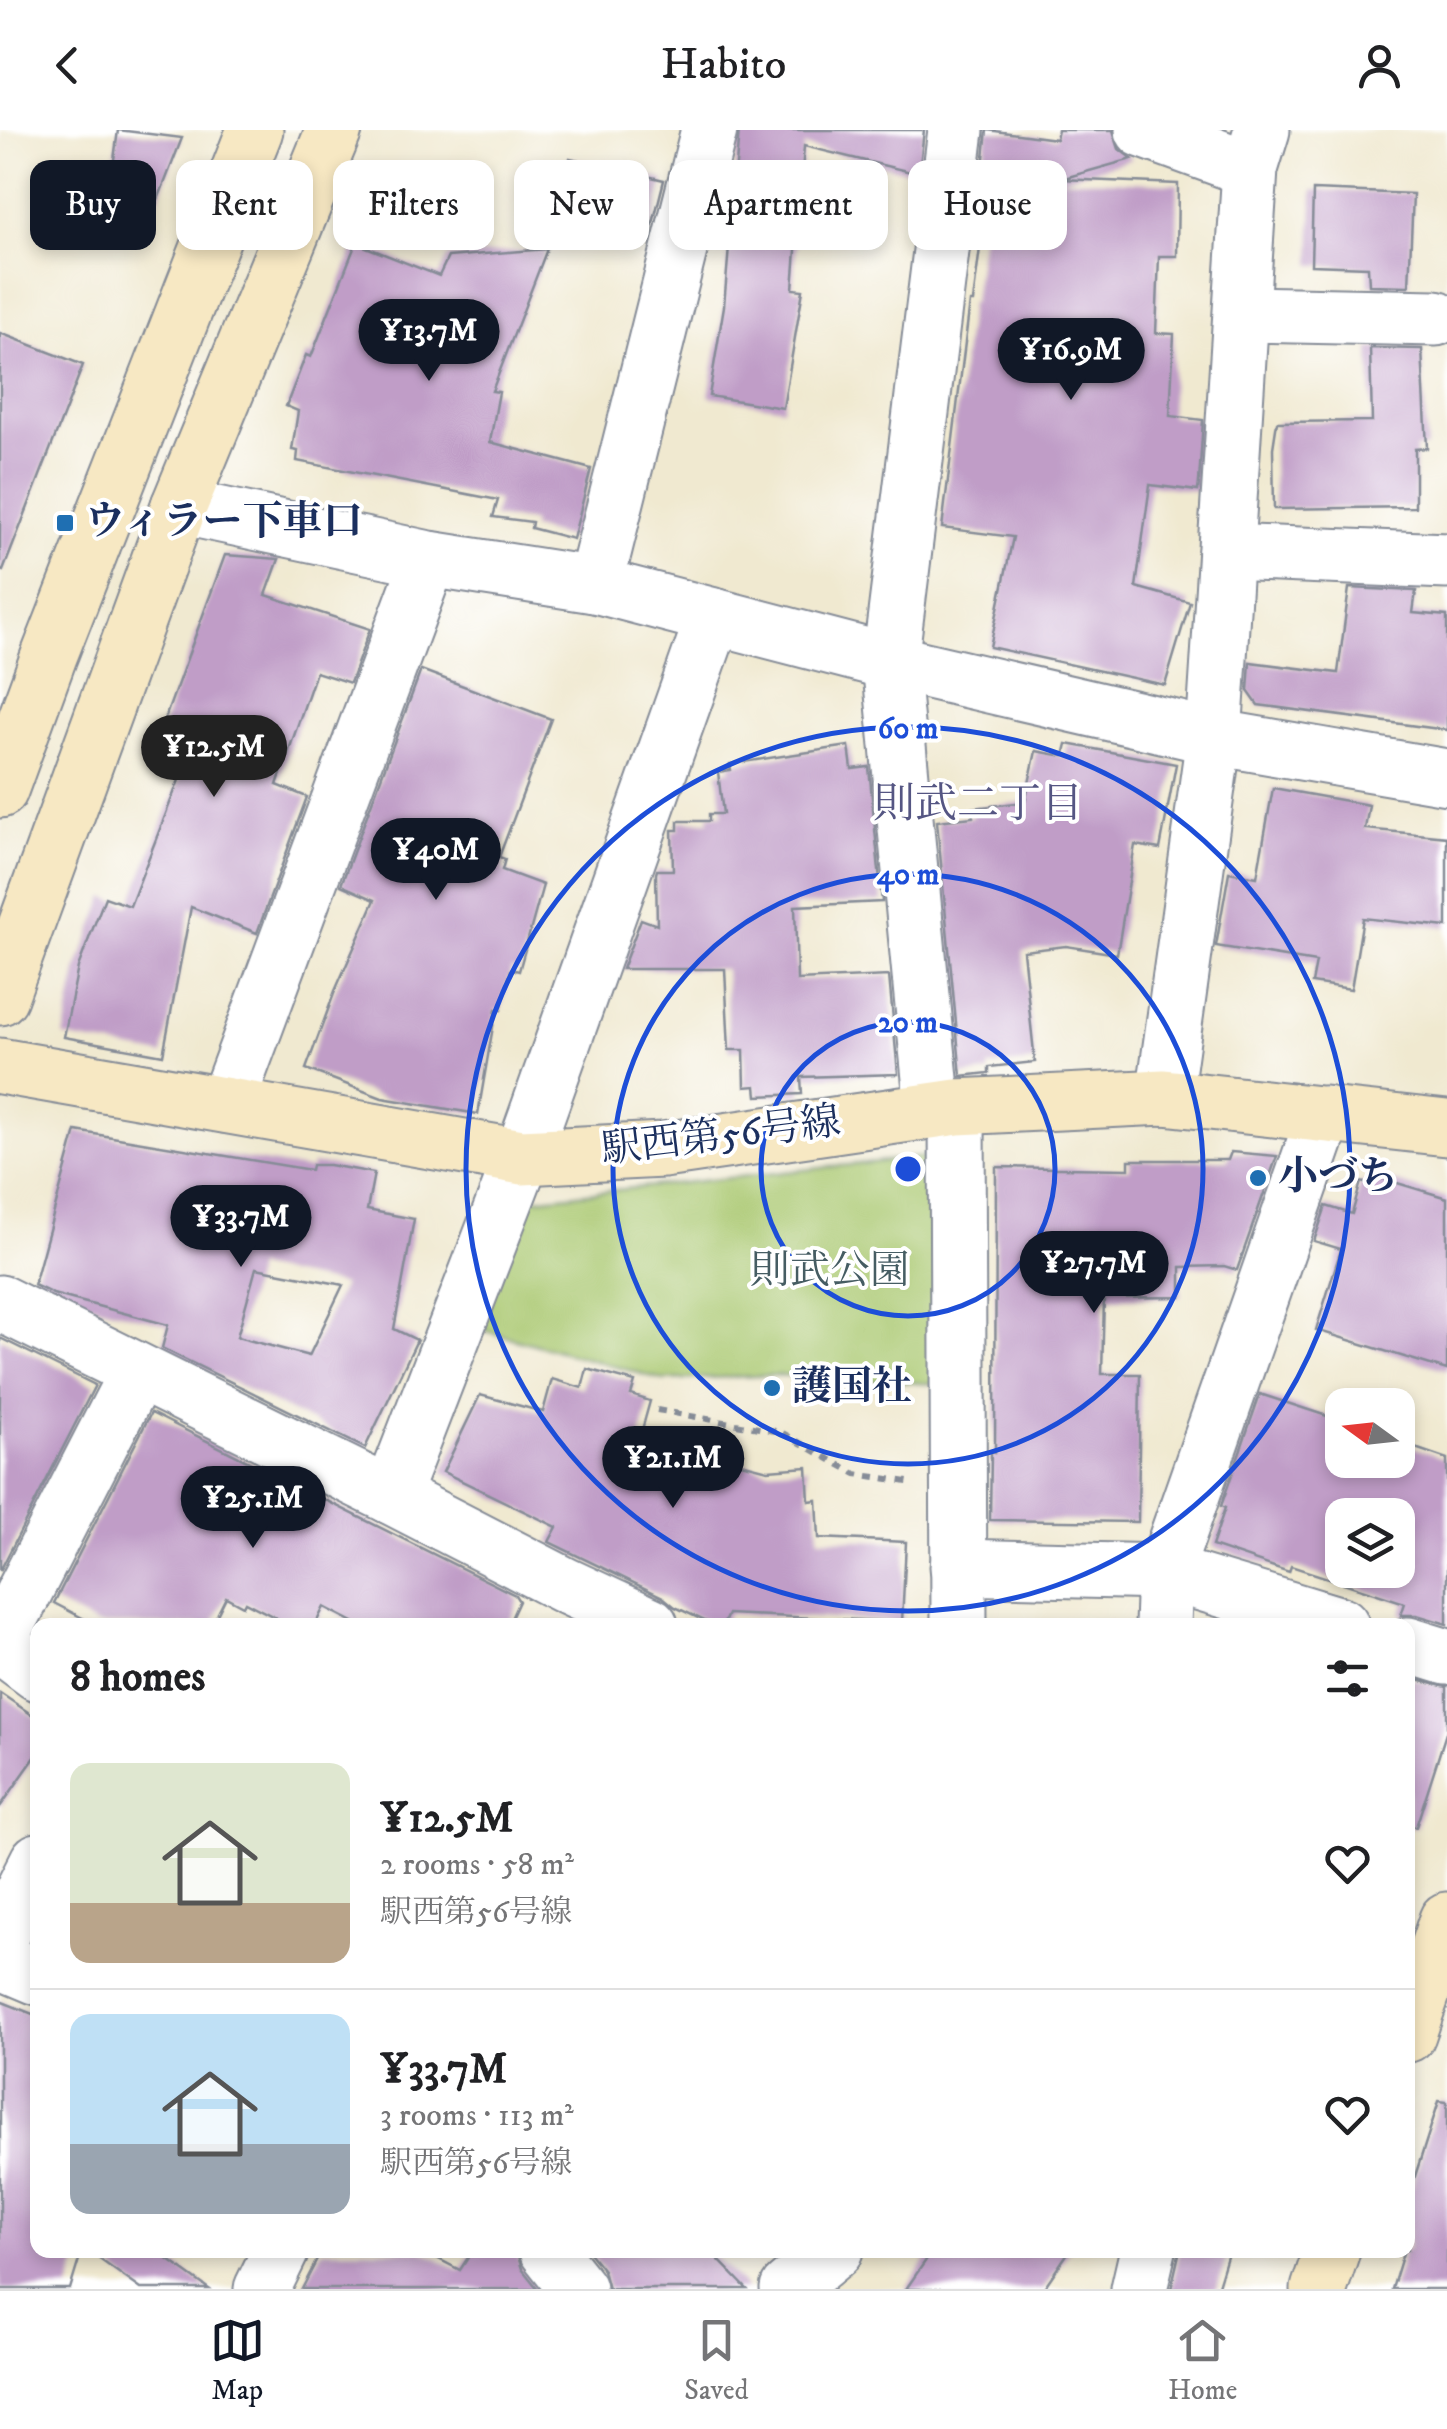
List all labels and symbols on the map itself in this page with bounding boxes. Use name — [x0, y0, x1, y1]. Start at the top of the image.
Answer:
pin: ¥13.7M — [348, 299, 510, 384]
pin: ¥16.9M — [990, 318, 1152, 403]
place label: ウィラー下車口 — [85, 498, 363, 548]
marker: ウィラー下車口 — [54, 512, 76, 534]
text: 60 m — [878, 711, 939, 748]
pin: ¥12.5M — [133, 715, 295, 800]
district label: 則武二丁目 — [873, 779, 1083, 831]
pin: ¥40M — [377, 818, 495, 903]
text: 40 m — [877, 857, 940, 894]
text: 20 m — [878, 1005, 938, 1042]
street label: 駅西第56号線 — [598, 1098, 844, 1176]
centre of rings — [890, 1151, 926, 1187]
place label: 小づち — [1278, 1153, 1398, 1203]
marker: 小づち — [1247, 1167, 1269, 1189]
pin: ¥33.7M — [160, 1185, 322, 1270]
pin: ¥27.7M — [1013, 1231, 1175, 1316]
park label: 則武公園 — [750, 1247, 910, 1297]
place label: 護国社 — [792, 1363, 912, 1413]
marker: 護国社 — [761, 1377, 783, 1399]
north arrow — [1325, 1388, 1415, 1478]
pin: ¥21.1M — [592, 1426, 754, 1511]
pin: ¥25.1M — [172, 1466, 334, 1551]

